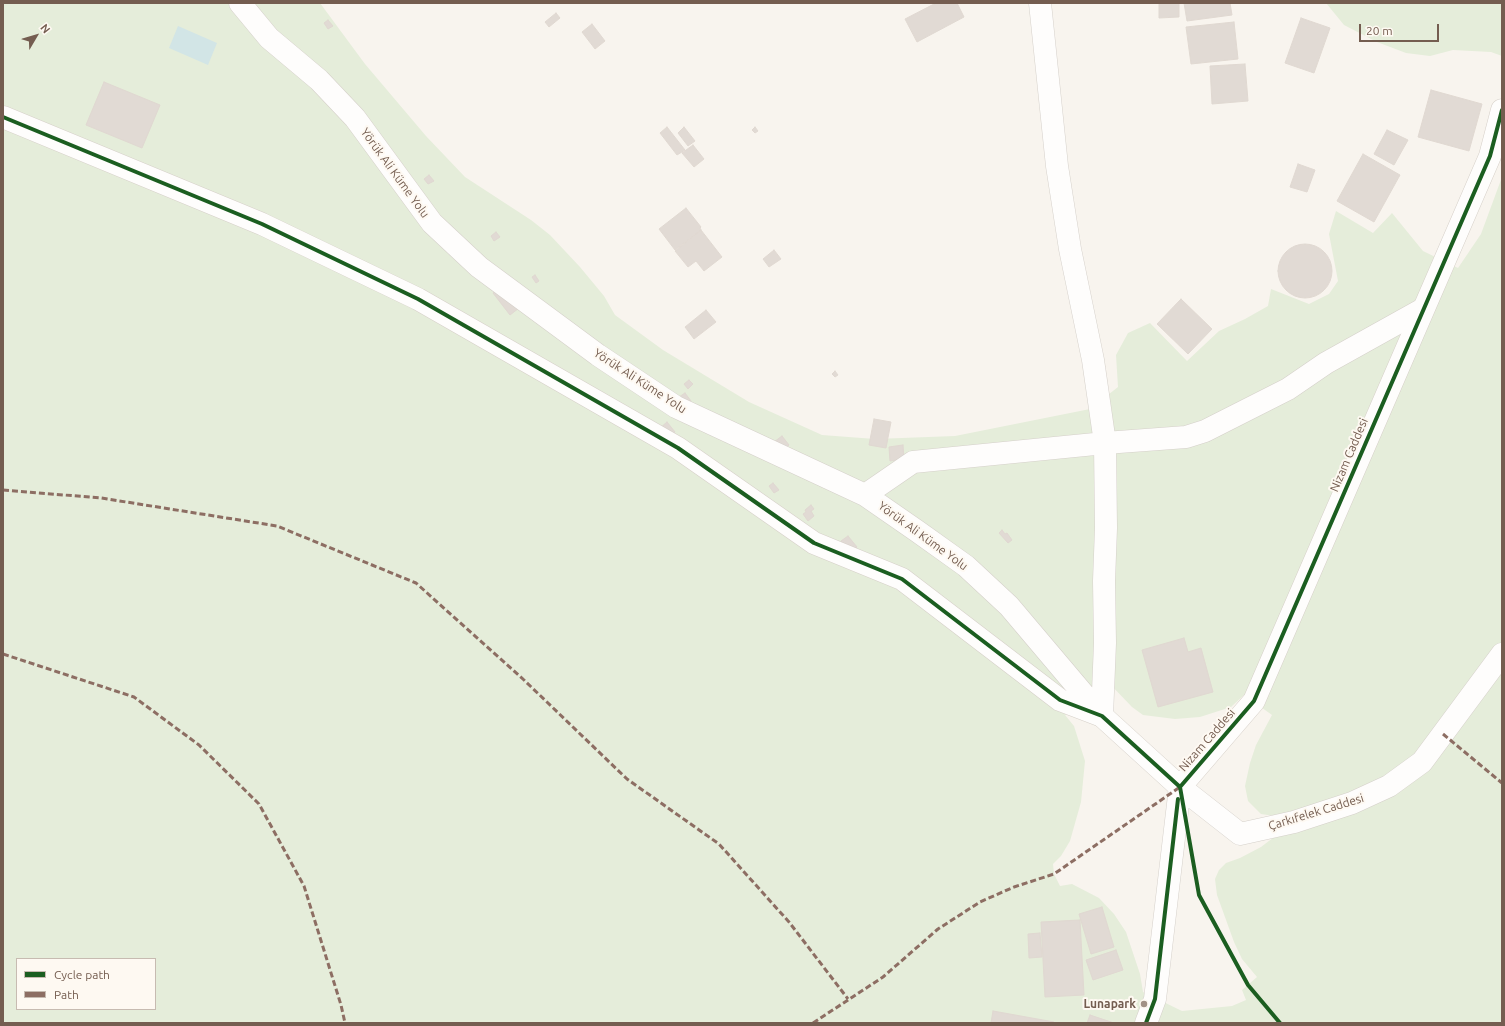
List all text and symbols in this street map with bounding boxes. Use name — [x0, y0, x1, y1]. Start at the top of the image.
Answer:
north arrow — [16, 16, 56, 56]
scale bar — [1361, 16, 1441, 42]
text: N — [38, 22, 53, 36]
text: 20 m — [1366, 24, 1393, 37]
street label: Yörük Ali Küme Yolu — [358, 125, 432, 221]
street label: Yörük Ali Küme Yolu — [591, 346, 689, 416]
street label: Nizam Caddesi — [1327, 416, 1371, 494]
street label: Yörük Ali Küme Yolu — [875, 499, 971, 573]
street label: Nizam Caddesi — [1176, 706, 1238, 774]
street label: Çarkıfelek Caddesi — [1266, 791, 1366, 833]
legend — [16, 958, 156, 1010]
text: Cycle path — [54, 968, 110, 981]
text: Path — [54, 988, 79, 1001]
place label: Lunapark — [1083, 997, 1136, 1011]
marker: Lunapark — [1139, 999, 1149, 1009]

